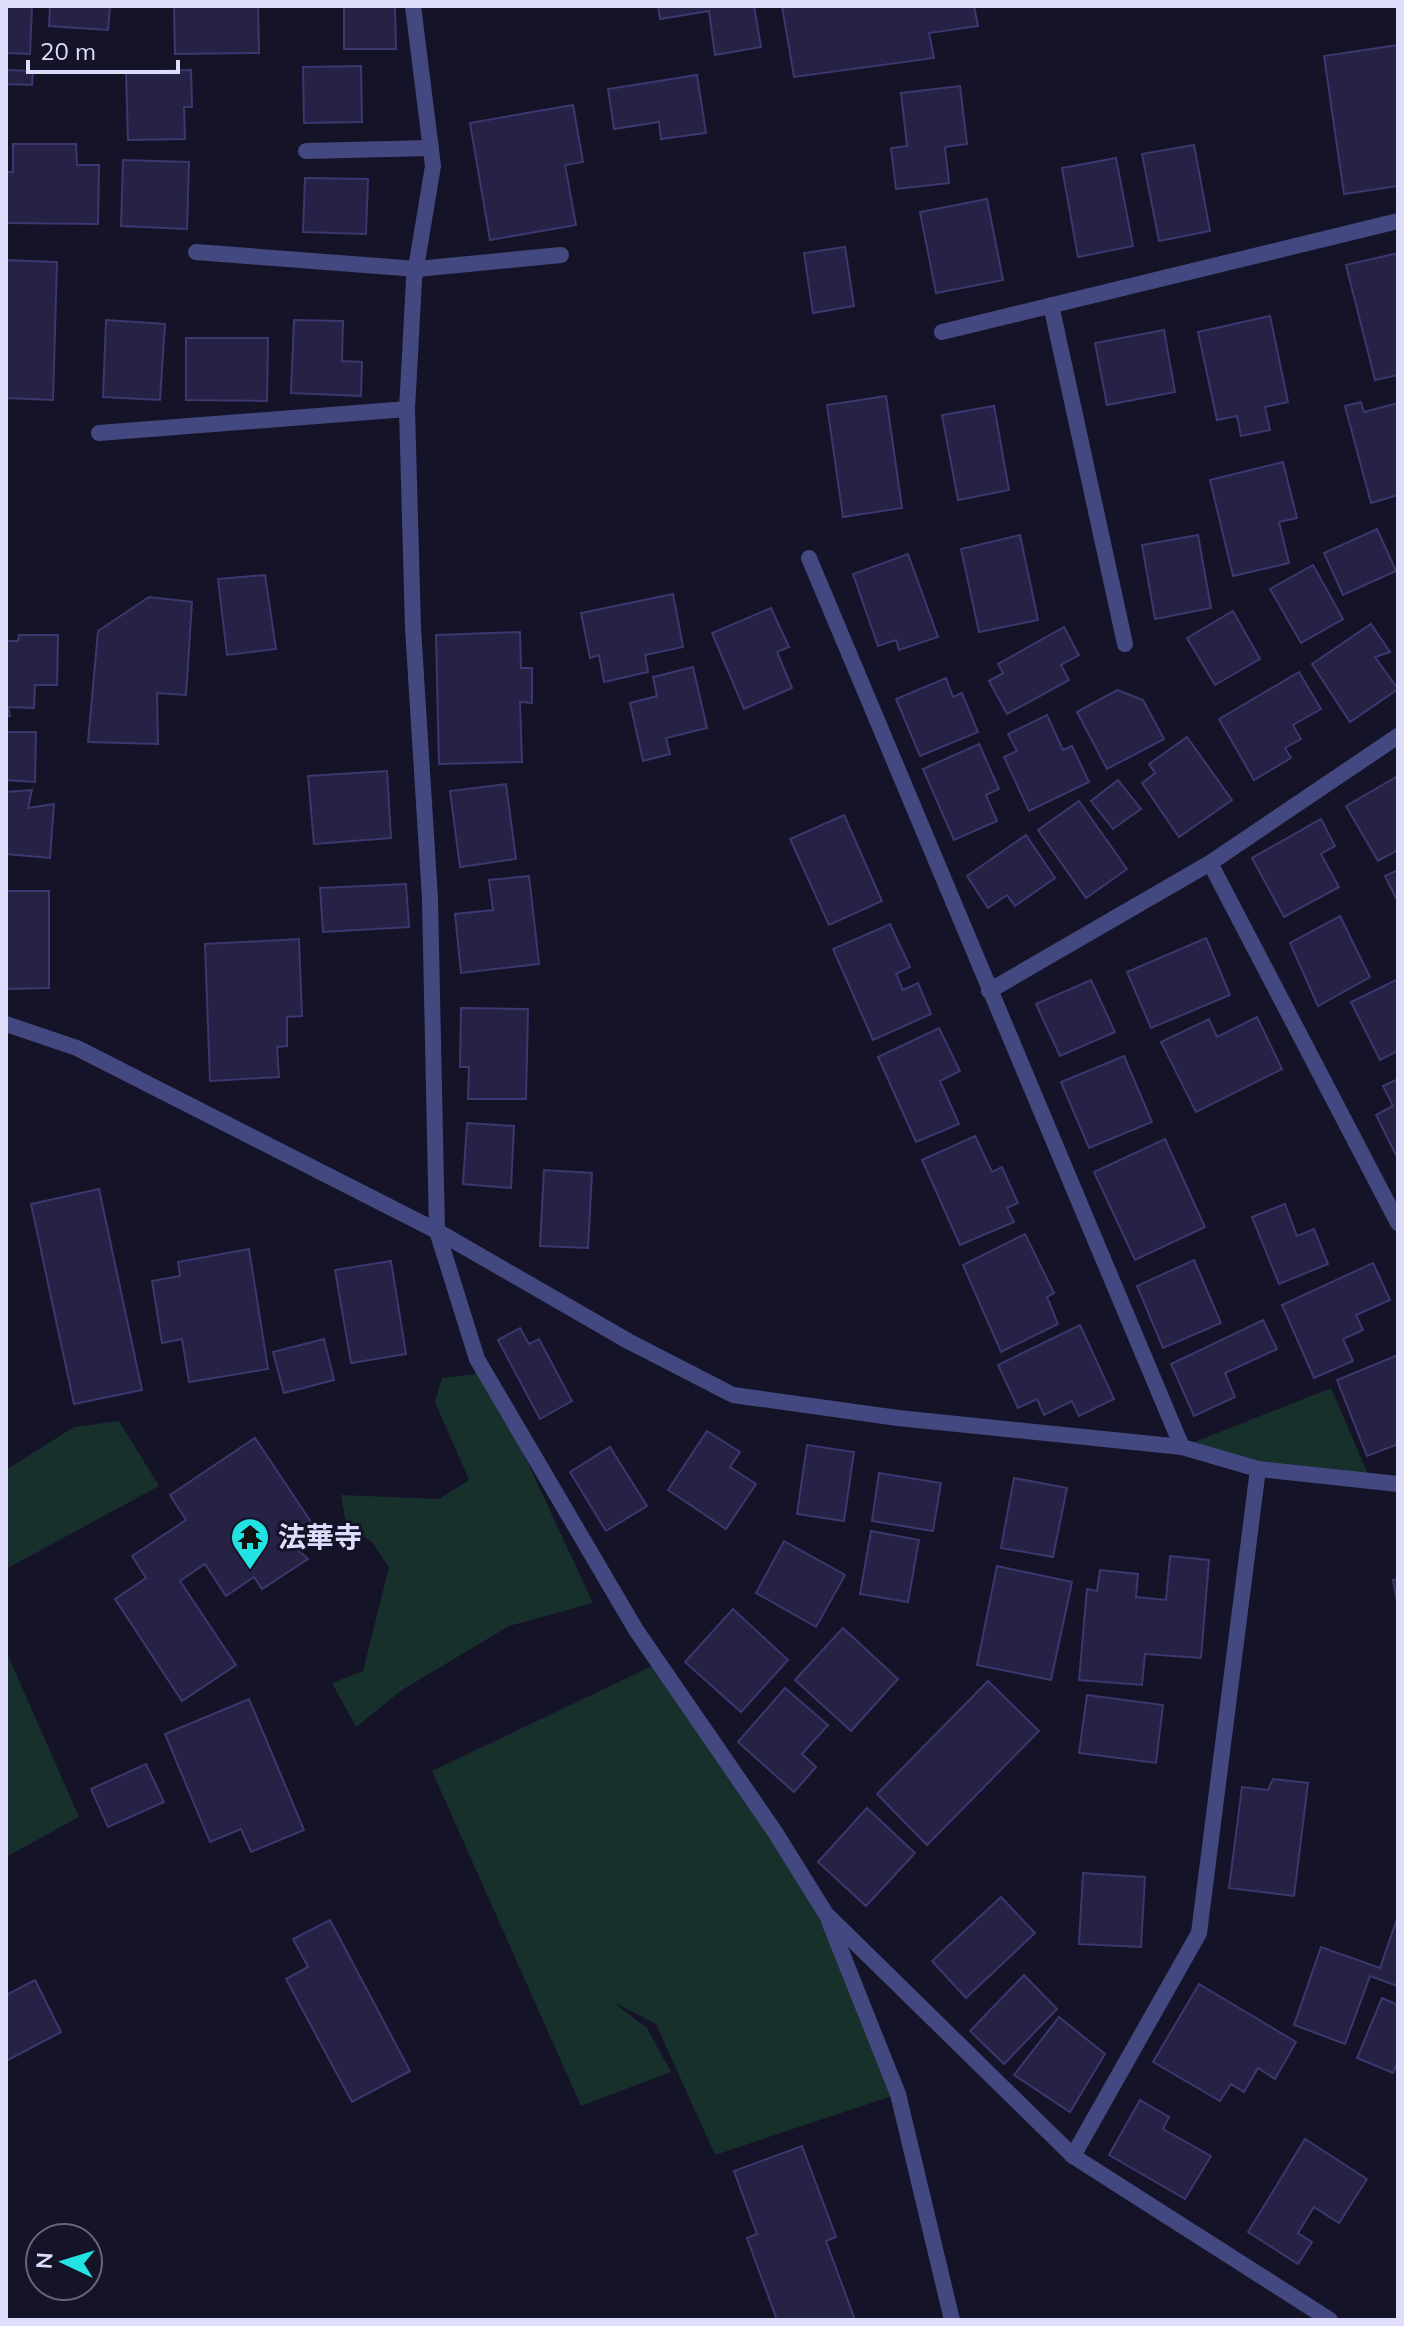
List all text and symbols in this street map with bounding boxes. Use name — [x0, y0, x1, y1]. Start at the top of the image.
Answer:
scale bar — [28, 24, 178, 74]
text: 20 m — [40, 36, 96, 66]
temple icon: 法華寺 — [229, 1516, 271, 1571]
place label: 法華寺 — [278, 1519, 362, 1554]
north arrow — [24, 2222, 104, 2302]
text: N — [30, 2251, 59, 2270]

